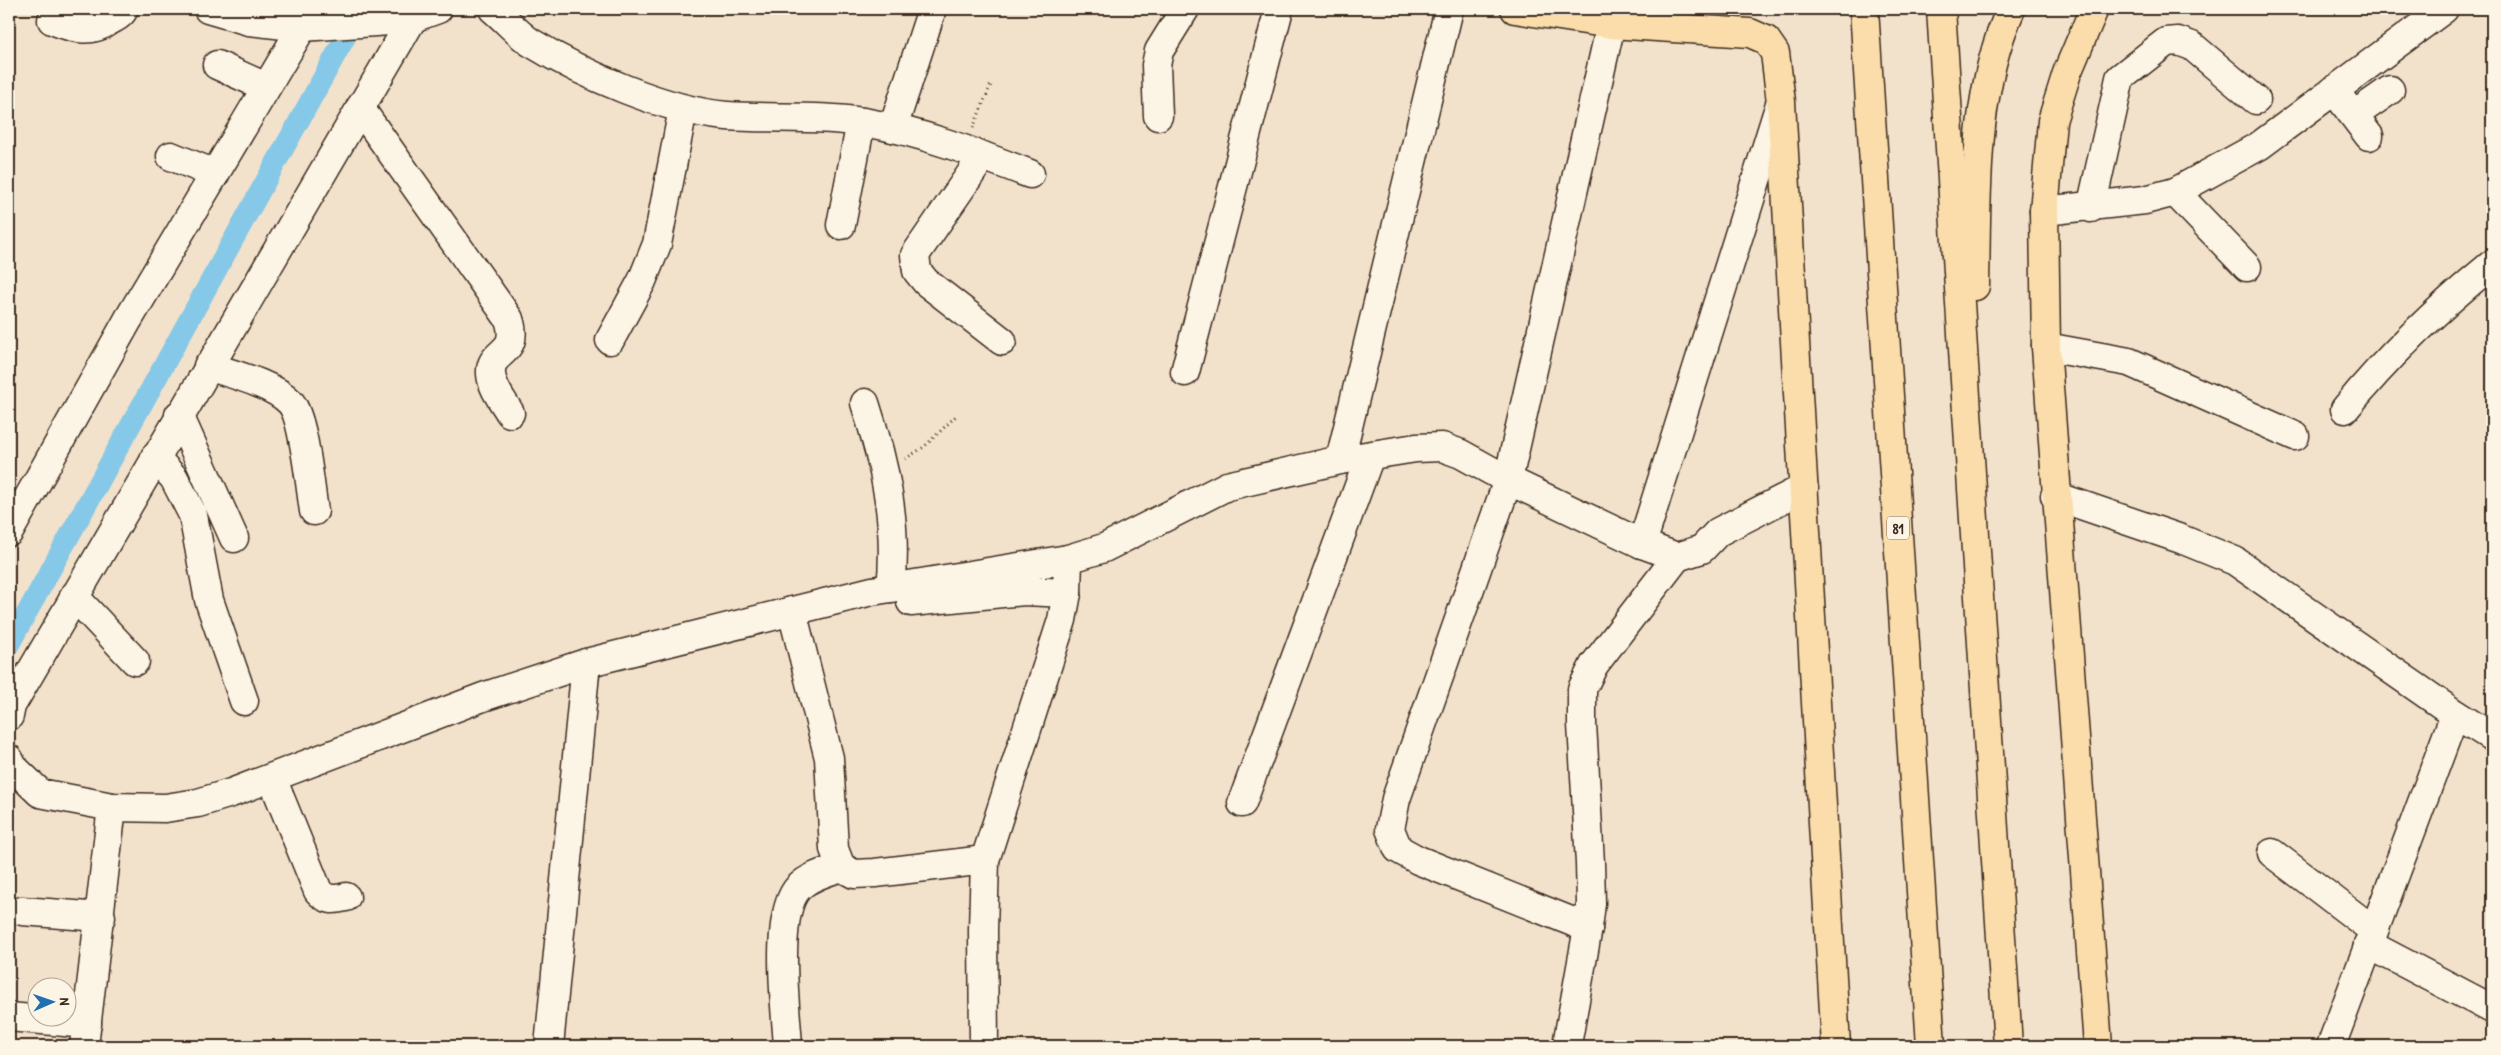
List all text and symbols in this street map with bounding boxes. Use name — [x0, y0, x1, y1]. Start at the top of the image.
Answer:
road number: 81 — [1887, 516, 1909, 540]
north arrow — [28, 978, 78, 1028]
text: N — [56, 997, 75, 1006]

